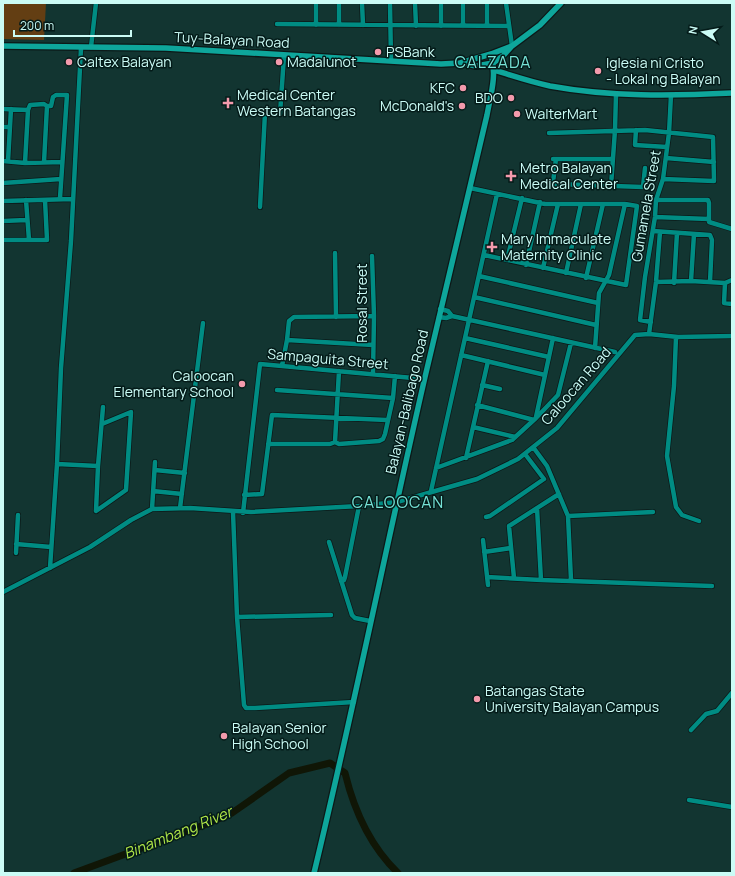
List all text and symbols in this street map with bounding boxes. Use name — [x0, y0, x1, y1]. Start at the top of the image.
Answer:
scale bar — [14, 12, 131, 38]
north arrow — [683, 12, 723, 52]
text: 200 m — [20, 17, 54, 34]
text: N — [685, 25, 701, 35]
street label: Tuy-Balayan Road — [174, 27, 290, 52]
place label: PSBank — [386, 42, 436, 61]
marker: PSBank — [373, 47, 383, 57]
district label: CALZADA — [455, 51, 531, 73]
place label: Caltex Balayan — [77, 52, 172, 71]
place label: Madalunot — [287, 52, 357, 71]
place label: Iglesia ni Cristo - Lokal ng Balayan — [606, 53, 721, 88]
marker: Caltex Balayan — [64, 57, 74, 67]
marker: Madalunot — [274, 57, 284, 67]
marker: Iglesia ni Cristo - Lokal ng Balayan — [593, 66, 603, 76]
place label: KFC — [430, 78, 455, 97]
marker: KFC — [458, 83, 468, 93]
place label: Medical Center Western Batangas — [237, 85, 356, 120]
place label: BDO — [475, 88, 503, 107]
marker: BDO — [506, 93, 516, 103]
place label: McDonald's — [380, 96, 454, 115]
marker: Medical Center Western Batangas — [222, 97, 234, 109]
marker: McDonald's — [457, 101, 467, 111]
place label: WalterMart — [525, 104, 598, 123]
marker: WalterMart — [512, 109, 522, 119]
street label: Gumamela Street — [626, 148, 665, 263]
place label: Metro Balayan Medical Center — [520, 158, 618, 193]
marker: Metro Balayan Medical Center — [505, 170, 517, 182]
place label: Mary Immaculate Maternity Clinic — [501, 229, 611, 264]
marker: Mary Immaculate Maternity Clinic — [486, 241, 498, 253]
street label: Rosal Street — [352, 263, 371, 343]
street label: Balayan-Balibago Road — [381, 328, 432, 476]
street label: Caloocan Road — [537, 343, 615, 429]
street label: Sampaguita Street — [267, 344, 390, 373]
place label: Caloocan Elementary School — [114, 366, 234, 401]
marker: Caloocan Elementary School — [237, 379, 247, 389]
district label: CALOOCAN — [352, 491, 444, 513]
place label: Batangas State University Balayan Campus — [485, 681, 659, 716]
marker: Batangas State University Balayan Campus — [472, 694, 482, 704]
place label: Balayan Senior High School — [232, 718, 327, 753]
marker: Balayan Senior High School — [219, 731, 229, 741]
water label: Binambang River — [121, 800, 238, 864]

